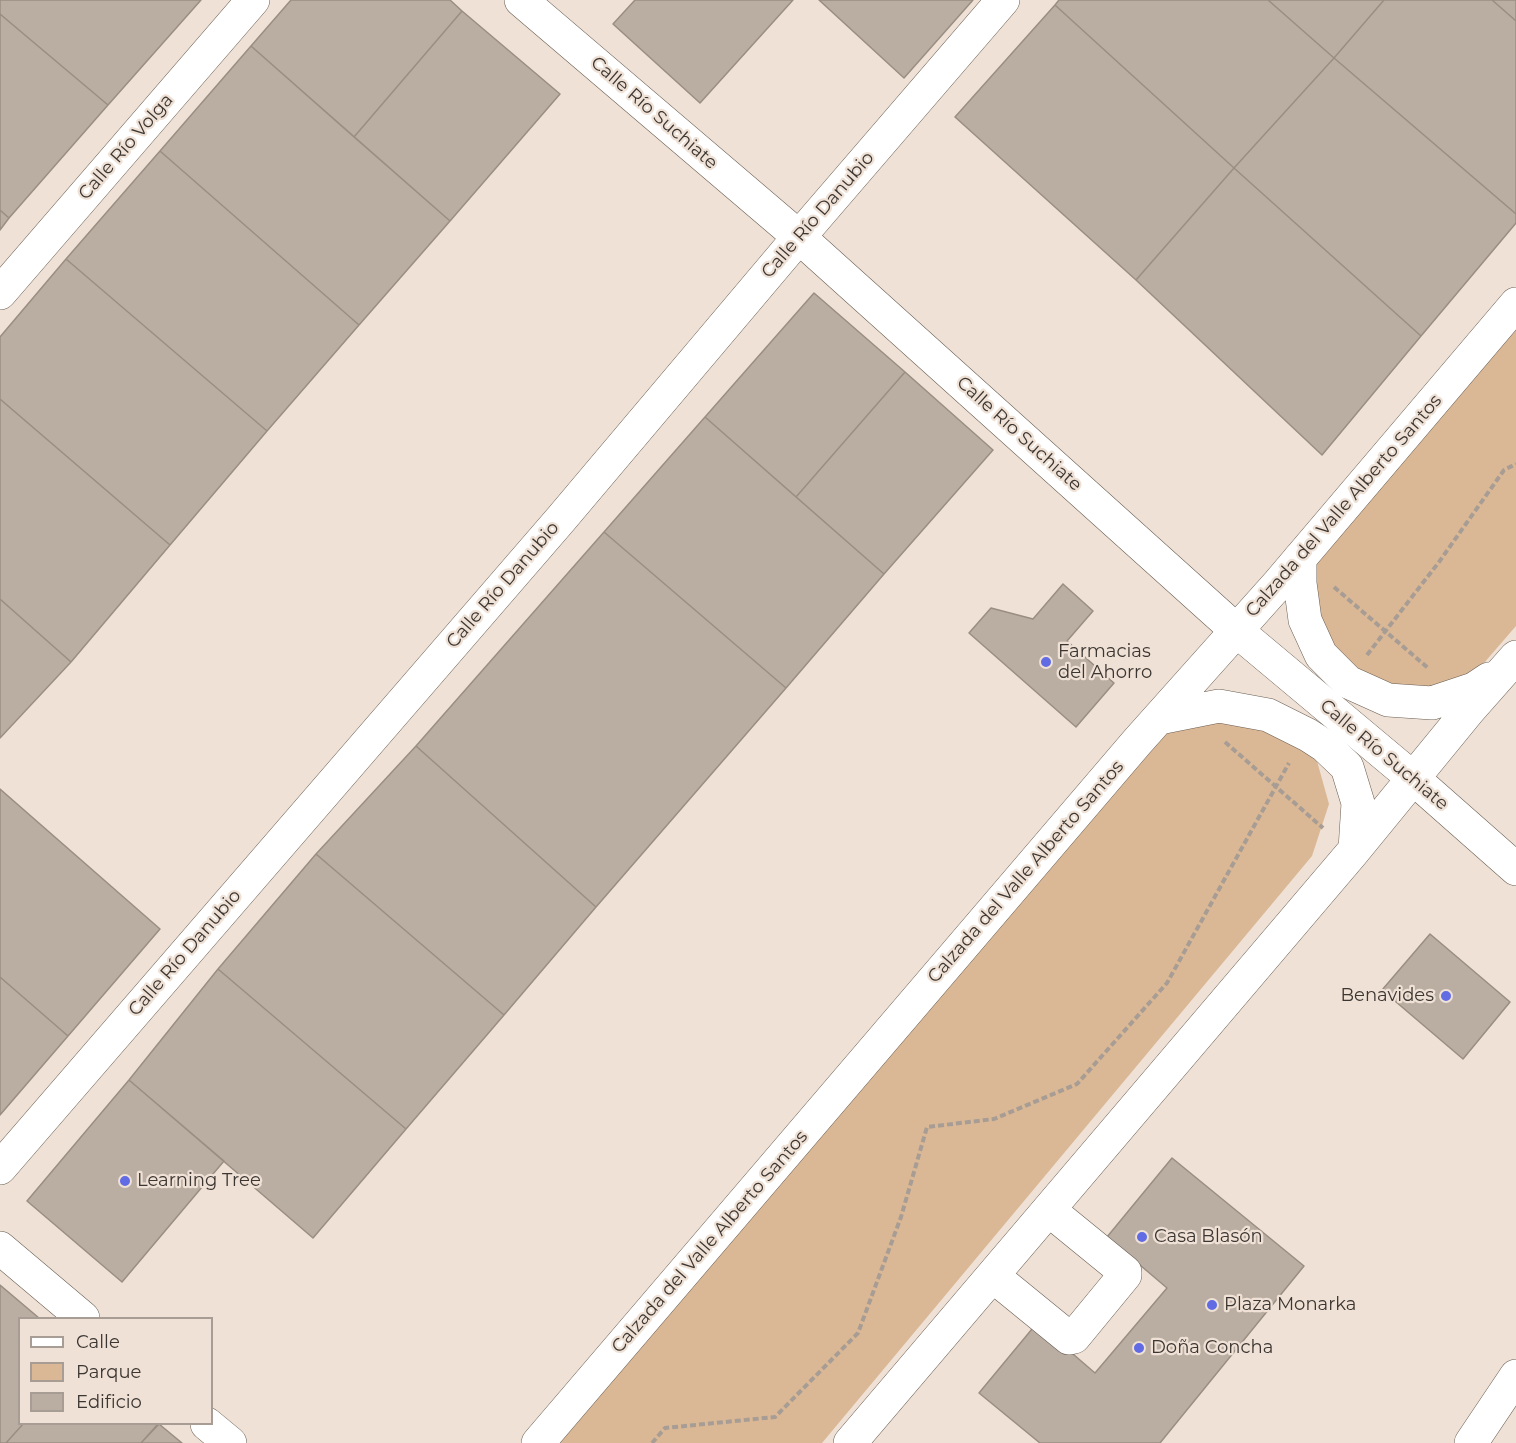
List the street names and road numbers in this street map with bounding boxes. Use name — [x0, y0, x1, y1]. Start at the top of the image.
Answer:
street label: Calle Río Suchiate — [586, 52, 722, 174]
street label: Calle Río Volga — [74, 90, 178, 204]
street label: Calle Río Danubio — [757, 147, 879, 283]
street label: Calle Río Suchiate — [952, 372, 1086, 496]
street label: Calzada del Valle Alberto Santos — [1241, 390, 1447, 622]
street label: Calle Río Danubio — [442, 517, 564, 653]
street label: Calle Río Suchiate — [1315, 695, 1453, 815]
street label: Calzada del Valle Alberto Santos — [923, 756, 1129, 988]
street label: Calle Río Danubio — [124, 885, 246, 1021]
street label: Calzada del Valle Alberto Santos — [607, 1126, 813, 1358]

